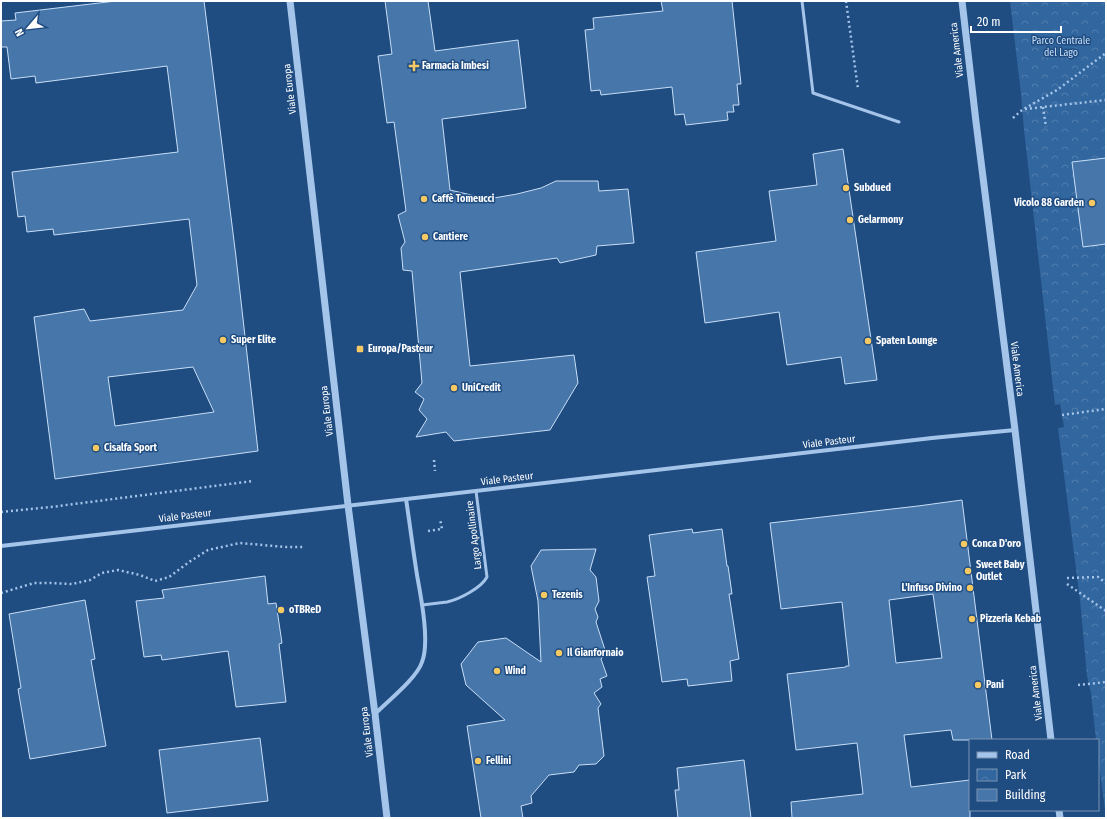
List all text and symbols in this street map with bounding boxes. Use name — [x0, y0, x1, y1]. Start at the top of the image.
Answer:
north arrow — [8, 8, 48, 48]
scale bar — [971, 8, 1061, 34]
text: 20 m — [977, 15, 1001, 29]
street label: Viale America — [948, 22, 966, 78]
text: N — [12, 26, 27, 38]
park label: Parco Centrale del Lago — [1032, 35, 1090, 59]
place label: Farmacia Imbesi — [422, 60, 489, 72]
marker: Farmacia Imbesi — [409, 61, 419, 71]
street label: Viale Europa — [281, 63, 299, 115]
place label: Subdued — [854, 182, 891, 194]
marker: Subdued — [841, 183, 851, 193]
place label: Caffè Tomeucci — [432, 192, 495, 205]
marker: Caffè Tomeucci — [419, 194, 429, 204]
place label: Vicolo 88 Garden — [1013, 197, 1084, 209]
marker: Vicolo 88 Garden — [1087, 198, 1097, 208]
place label: Gelarmony — [858, 214, 903, 226]
marker: Gelarmony — [845, 215, 855, 225]
place label: Cantiere — [433, 231, 468, 243]
marker: Cantiere — [420, 232, 430, 242]
place label: Super Elite — [231, 334, 276, 346]
marker: Super Elite — [218, 335, 228, 345]
place label: Spaten Lounge — [876, 335, 937, 347]
marker: Spaten Lounge — [863, 336, 873, 346]
street label: Viale America — [1008, 341, 1026, 397]
place label: Europa/Pasteur — [368, 343, 433, 355]
marker: Europa/Pasteur — [355, 344, 365, 354]
place label: UniCredit — [462, 382, 501, 394]
marker: UniCredit — [449, 383, 459, 393]
street label: Viale Europa — [318, 385, 336, 437]
street label: Viale Pasteur — [802, 433, 856, 451]
place label: Cisalfa Sport — [104, 442, 157, 454]
marker: Cisalfa Sport — [91, 443, 101, 453]
street label: Viale Pasteur — [480, 470, 534, 488]
street label: Largo Apollinaire — [464, 500, 484, 570]
street label: Viale Pasteur — [158, 507, 212, 525]
place label: Conca D'oro — [972, 538, 1022, 550]
marker: Conca D'oro — [959, 539, 969, 549]
place label: Sweet Baby Outlet — [976, 559, 1025, 583]
marker: Sweet Baby Outlet — [963, 566, 973, 576]
place label: L'Infuso Divino — [901, 582, 963, 594]
marker: L'Infuso Divino — [965, 583, 975, 593]
place label: Tezenis — [552, 589, 583, 601]
marker: Tezenis — [539, 590, 549, 600]
place label: oTBReD — [289, 604, 321, 616]
marker: oTBReD — [276, 605, 286, 615]
place label: Pizzeria Kebab — [980, 613, 1042, 625]
marker: Pizzeria Kebab — [967, 614, 977, 624]
place label: Il Gianfornaio — [567, 647, 624, 659]
marker: Il Gianfornaio — [554, 648, 564, 658]
place label: Wind — [505, 665, 526, 677]
street label: Viale America — [1027, 665, 1045, 721]
marker: Wind — [492, 666, 502, 676]
place label: Pani — [986, 679, 1004, 691]
marker: Pani — [973, 680, 983, 690]
street label: Viale Europa — [358, 706, 376, 758]
legend — [969, 739, 1099, 811]
text: Road — [1005, 748, 1030, 762]
place label: Fellini — [486, 755, 511, 767]
marker: Fellini — [473, 756, 483, 766]
text: Park — [1005, 768, 1027, 782]
text: Building — [1005, 788, 1046, 802]

